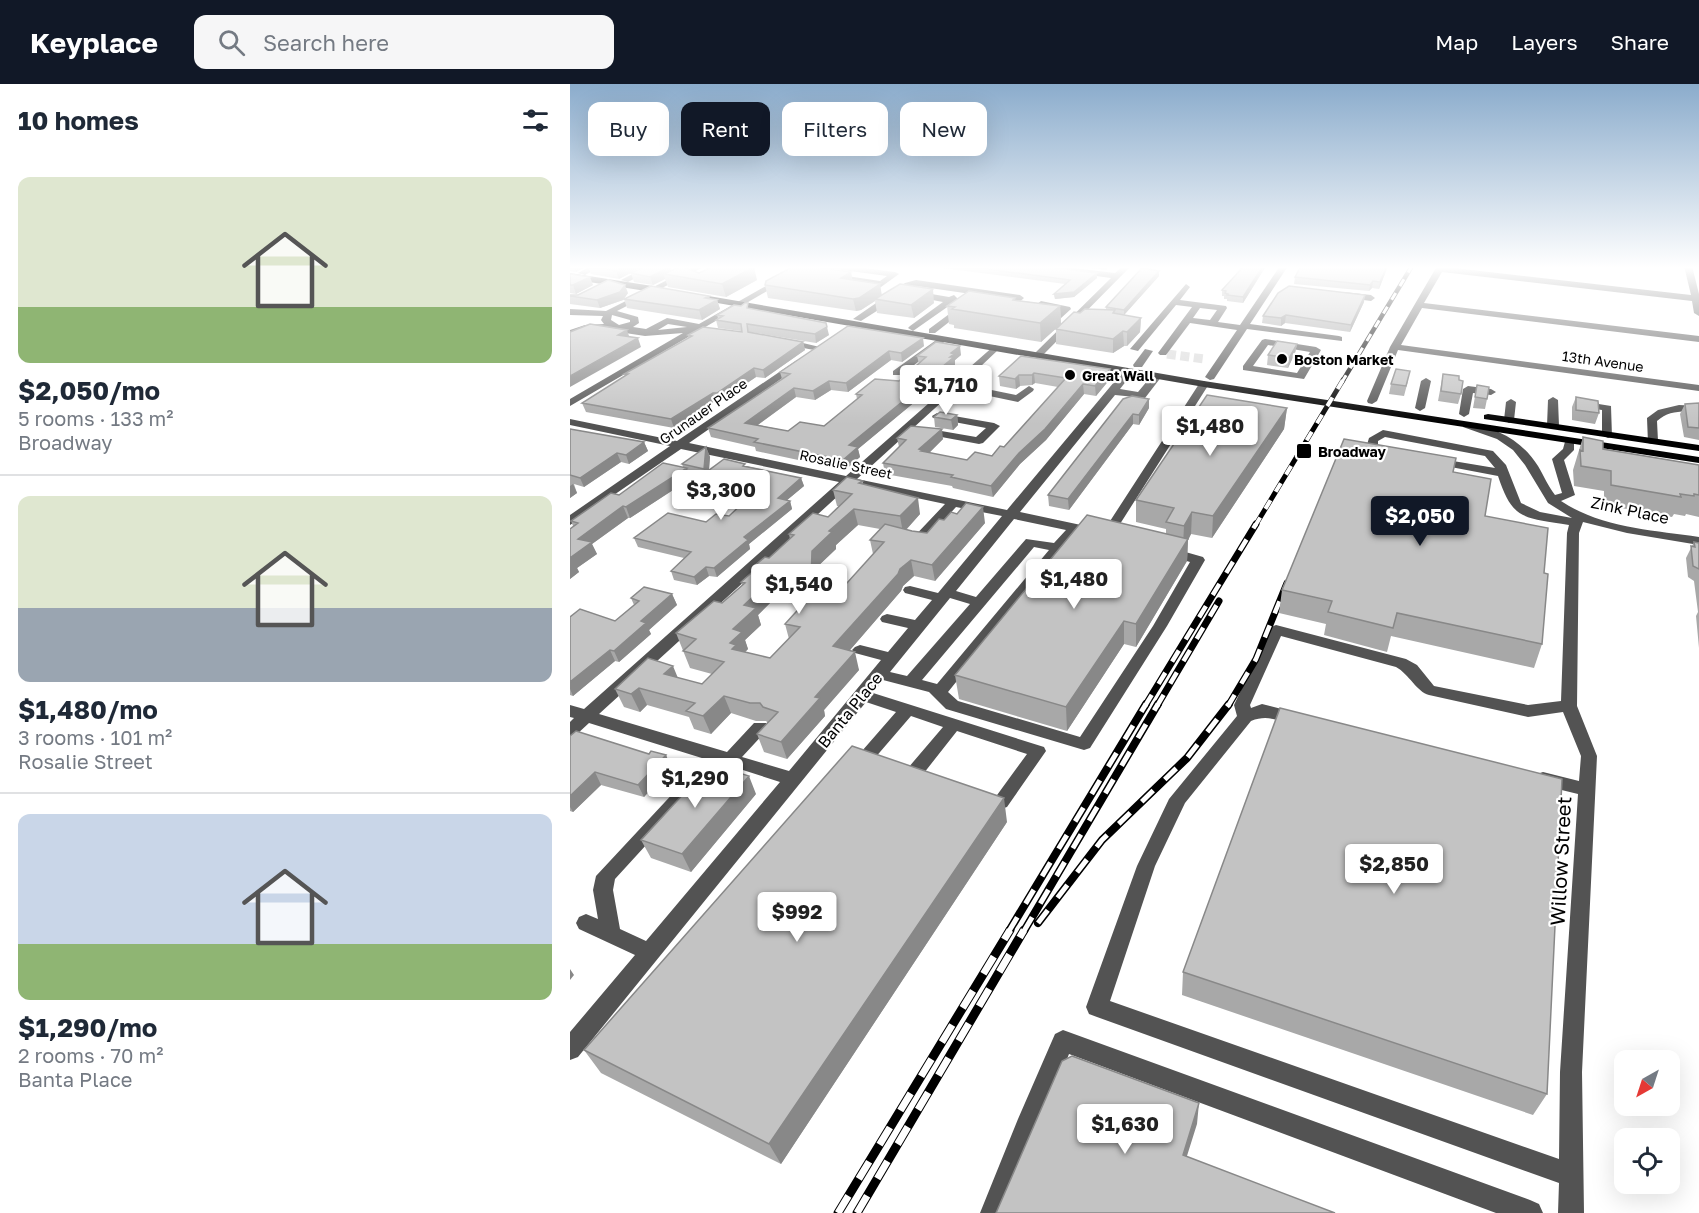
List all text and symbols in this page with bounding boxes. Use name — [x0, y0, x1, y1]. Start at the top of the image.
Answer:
search box — [194, 15, 614, 69]
text: Keyplace — [30, 26, 158, 59]
icon: search — [215, 26, 248, 59]
text: Search here — [263, 29, 389, 56]
text: Map — [1435, 29, 1478, 55]
text: Layers — [1511, 29, 1578, 55]
text: Share — [1611, 29, 1669, 55]
chip: Buy — [588, 102, 669, 156]
chip: Rent — [681, 102, 770, 156]
chip: Filters — [782, 102, 888, 156]
chip: New — [900, 102, 987, 156]
icon: filters — [519, 104, 552, 137]
text: 10 homes — [18, 105, 139, 136]
icon: home — [231, 216, 339, 324]
street label: 13th Avenue — [1561, 347, 1645, 375]
place label: Boston Market — [1294, 351, 1394, 368]
marker: Boston Market — [1275, 352, 1289, 366]
pin: $1,710 — [897, 365, 995, 416]
place label: Great Wall — [1082, 367, 1154, 384]
marker: Great Wall — [1063, 368, 1077, 382]
text: $1,710 — [914, 372, 978, 396]
street label: Grunauer Place — [656, 374, 750, 448]
text: $2,050/mo — [18, 375, 160, 406]
text: 5 rooms · 133 m² — [18, 406, 174, 430]
pin: $1,480 — [1161, 406, 1259, 457]
text: $1,480 — [1176, 413, 1244, 437]
text: Broadway — [18, 430, 113, 454]
marker: Broadway — [1295, 442, 1313, 460]
place label: Broadway — [1318, 443, 1386, 460]
street label: Rosalie Street — [798, 446, 894, 482]
pin: $3,300 — [672, 470, 770, 521]
text: $3,300 — [686, 477, 756, 501]
street label: Zink Place — [1589, 492, 1671, 528]
pin: $2,050 — [1371, 496, 1469, 547]
text: $2,050 — [1385, 503, 1455, 527]
icon: home — [231, 535, 339, 643]
pin: $1,480 — [1025, 559, 1123, 610]
pin: $1,540 — [750, 564, 848, 615]
text: $1,480 — [1040, 566, 1108, 590]
text: $1,540 — [765, 571, 833, 595]
street label: Banta Place — [813, 668, 887, 752]
text: $1,480/mo — [18, 694, 158, 725]
text: 3 rooms · 101 m² — [18, 725, 172, 749]
text: Rosalie Street — [18, 749, 153, 773]
pin: $1,290 — [646, 758, 744, 809]
text: $1,290 — [661, 765, 729, 789]
street label: Willow Street — [1545, 796, 1575, 926]
pin: $2,850 — [1345, 844, 1443, 895]
text: $2,850 — [1359, 851, 1429, 875]
icon: home — [231, 853, 339, 961]
pin: $992 — [761, 892, 833, 943]
text: $992 — [772, 899, 823, 923]
text: $1,290/mo — [18, 1012, 157, 1043]
text: 2 rooms · 70 m² — [18, 1043, 163, 1067]
north arrow — [1614, 1050, 1680, 1116]
map controls — [1614, 1050, 1680, 1194]
text: Banta Place — [18, 1067, 132, 1091]
pin: $1,630 — [1076, 1104, 1174, 1155]
text: $1,630 — [1091, 1111, 1159, 1135]
button: locate — [1614, 1128, 1680, 1194]

